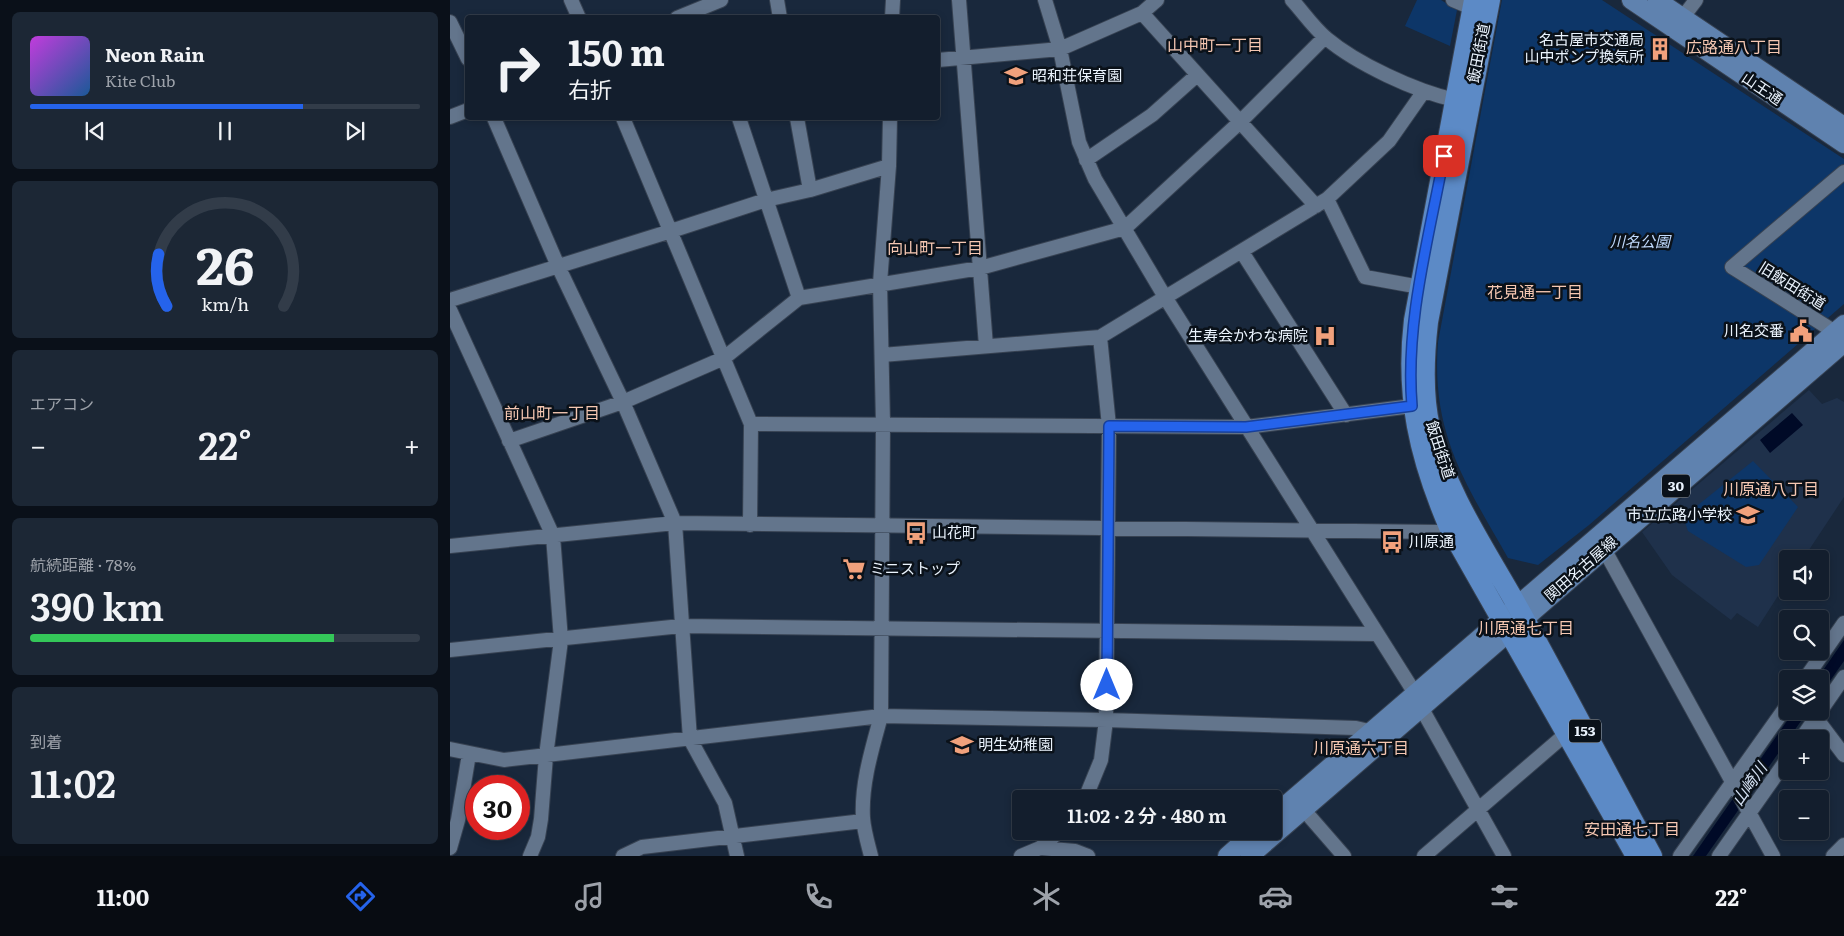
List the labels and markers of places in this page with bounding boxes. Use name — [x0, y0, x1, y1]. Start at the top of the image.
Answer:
place label: 名古屋市交通局 山中ポンプ換気所 — [1524, 27, 1644, 67]
building icon: 名古屋市交通局 山中ポンプ換気所 — [1647, 36, 1673, 62]
school or university icon: 昭和荘保育園 — [1003, 63, 1029, 89]
place label: 昭和荘保育園 — [1032, 63, 1122, 86]
pin — [1423, 135, 1465, 177]
place label: 川名交番 — [1724, 318, 1784, 341]
public building icon: 川名交番 — [1788, 318, 1814, 344]
place label: 生寿会かわな病院 — [1188, 323, 1308, 346]
hospital icon: 生寿会かわな病院 — [1312, 323, 1338, 349]
place label: 市立広路小学校 — [1627, 502, 1732, 525]
school or university icon: 市立広路小学校 — [1735, 502, 1761, 528]
bus stop icon: 山花町 — [903, 520, 929, 546]
place label: 山花町 — [932, 520, 977, 543]
bus stop icon: 川原通 — [1379, 529, 1405, 555]
place label: 川原通 — [1409, 529, 1454, 552]
supermarket icon: ミニストップ — [841, 556, 867, 582]
place label: ミニストップ — [870, 556, 960, 579]
school or university icon: 明生幼稚園 — [949, 732, 975, 758]
place label: 明生幼稚園 — [978, 732, 1053, 755]

